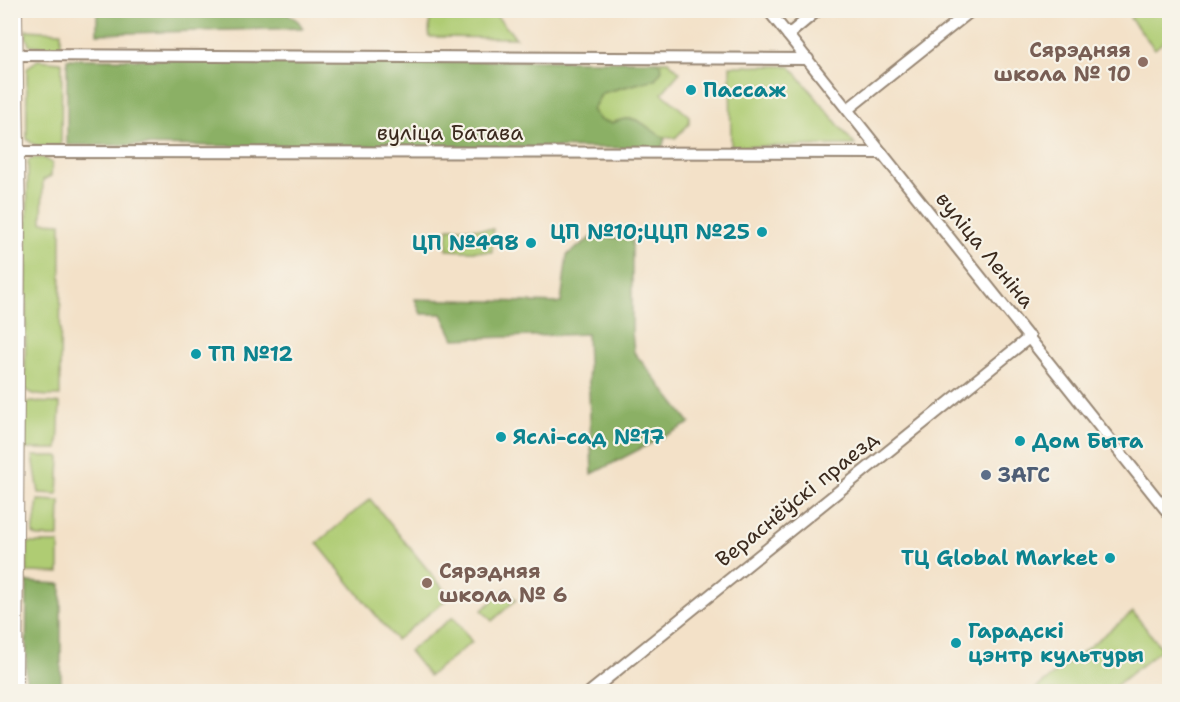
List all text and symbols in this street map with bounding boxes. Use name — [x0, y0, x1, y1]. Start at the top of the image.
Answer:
place label: Сярэдняя школа № 10 — [994, 36, 1131, 88]
marker: Сярэдняя школа № 10 — [1136, 55, 1150, 69]
place label: Пассаж — [703, 76, 786, 104]
marker: Пассаж — [684, 83, 698, 97]
street label: вуліца Батава — [377, 119, 523, 147]
street label: вуліца Леніна — [929, 186, 1041, 314]
place label: ЦП №10;ЦЦП №25 — [550, 218, 750, 246]
marker: ЦП №10;ЦЦП №25 — [755, 225, 769, 239]
place label: ЦП №498 — [412, 229, 519, 257]
marker: ЦП №498 — [524, 236, 538, 250]
place label: ТП №12 — [208, 340, 293, 368]
marker: ТП №12 — [189, 347, 203, 361]
place label: Яслі-сад №17 — [513, 423, 665, 451]
street label: Вераснёўскі праезд — [710, 425, 884, 573]
place label: Дом Быта — [1032, 427, 1144, 455]
marker: Яслі-сад №17 — [494, 430, 508, 444]
marker: Дом Быта — [1013, 434, 1027, 448]
place label: ЗАГС — [998, 461, 1050, 489]
marker: ЗАГС — [979, 468, 993, 482]
place label: ТЦ Global Market — [901, 544, 1098, 572]
marker: ТЦ Global Market — [1103, 551, 1117, 565]
place label: Сярэдняя школа № 6 — [439, 557, 567, 609]
marker: Сярэдняя школа № 6 — [420, 576, 434, 590]
place label: Гарадскі цэнтр культуры — [968, 617, 1144, 669]
marker: Гарадскі цэнтр культуры — [949, 636, 963, 650]

